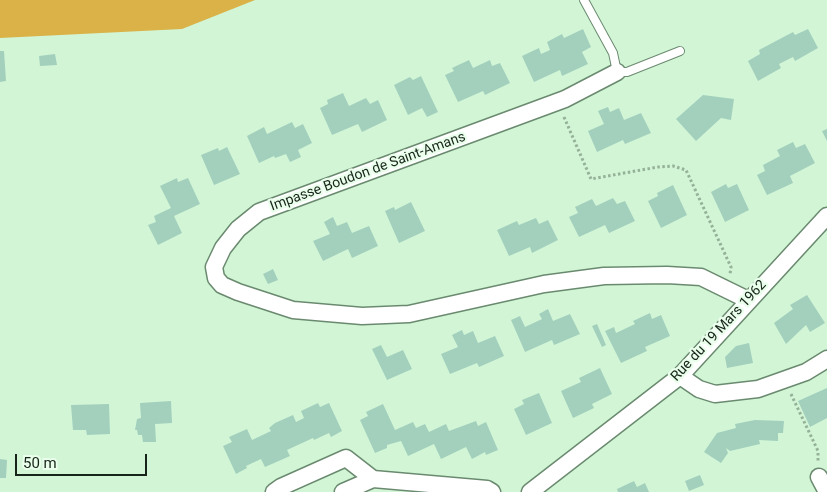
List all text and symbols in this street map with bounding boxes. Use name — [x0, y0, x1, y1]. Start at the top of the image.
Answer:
street label: Impasse Boudon de Saint-Amans — [268, 129, 468, 215]
street label: Rue du 19 Mars 1962 — [668, 277, 770, 385]
scale bar — [18, 444, 150, 476]
text: 50 m — [23, 454, 57, 472]

